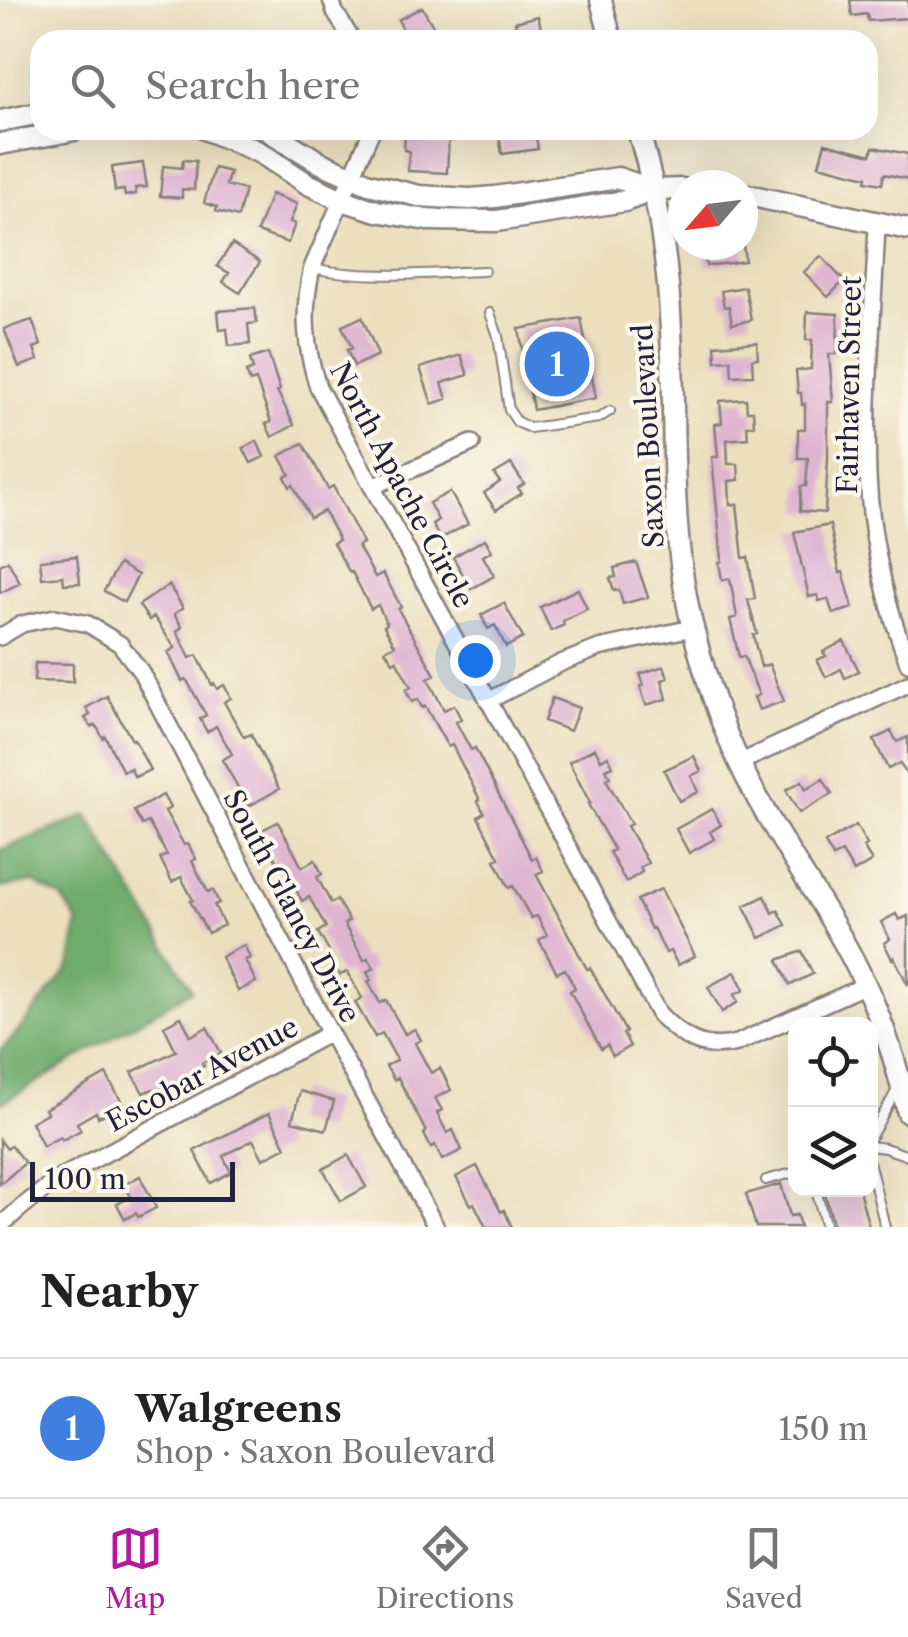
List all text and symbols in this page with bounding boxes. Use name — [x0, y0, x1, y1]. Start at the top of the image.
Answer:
search box — [30, 30, 878, 140]
icon: search — [65, 58, 120, 113]
text: Search here — [145, 62, 360, 109]
north arrow — [668, 170, 758, 260]
street label: Fairhaven Street — [830, 276, 868, 494]
street label: Saxon Boulevard — [625, 323, 671, 549]
pin: 1 — [524, 326, 590, 402]
street label: North Apache Circle — [323, 356, 481, 614]
your location — [450, 635, 501, 686]
street label: South Glancy Drive — [216, 784, 368, 1028]
street label: Escobar Avenue — [100, 1009, 304, 1139]
map controls — [788, 1017, 878, 1197]
button: locate — [788, 1017, 878, 1107]
button: layers — [788, 1107, 878, 1197]
scale bar — [30, 1157, 235, 1202]
text: 100 m — [45, 1162, 126, 1196]
text: Nearby — [40, 1266, 198, 1318]
text: Walgreens — [135, 1385, 342, 1432]
text: 1 — [65, 1409, 80, 1448]
text: 150 m — [779, 1409, 868, 1448]
text: Shop · Saxon Boulevard — [135, 1432, 496, 1471]
tab: Map — [105, 1521, 165, 1615]
tab: Directions — [376, 1521, 514, 1615]
tab: Saved — [725, 1521, 803, 1615]

